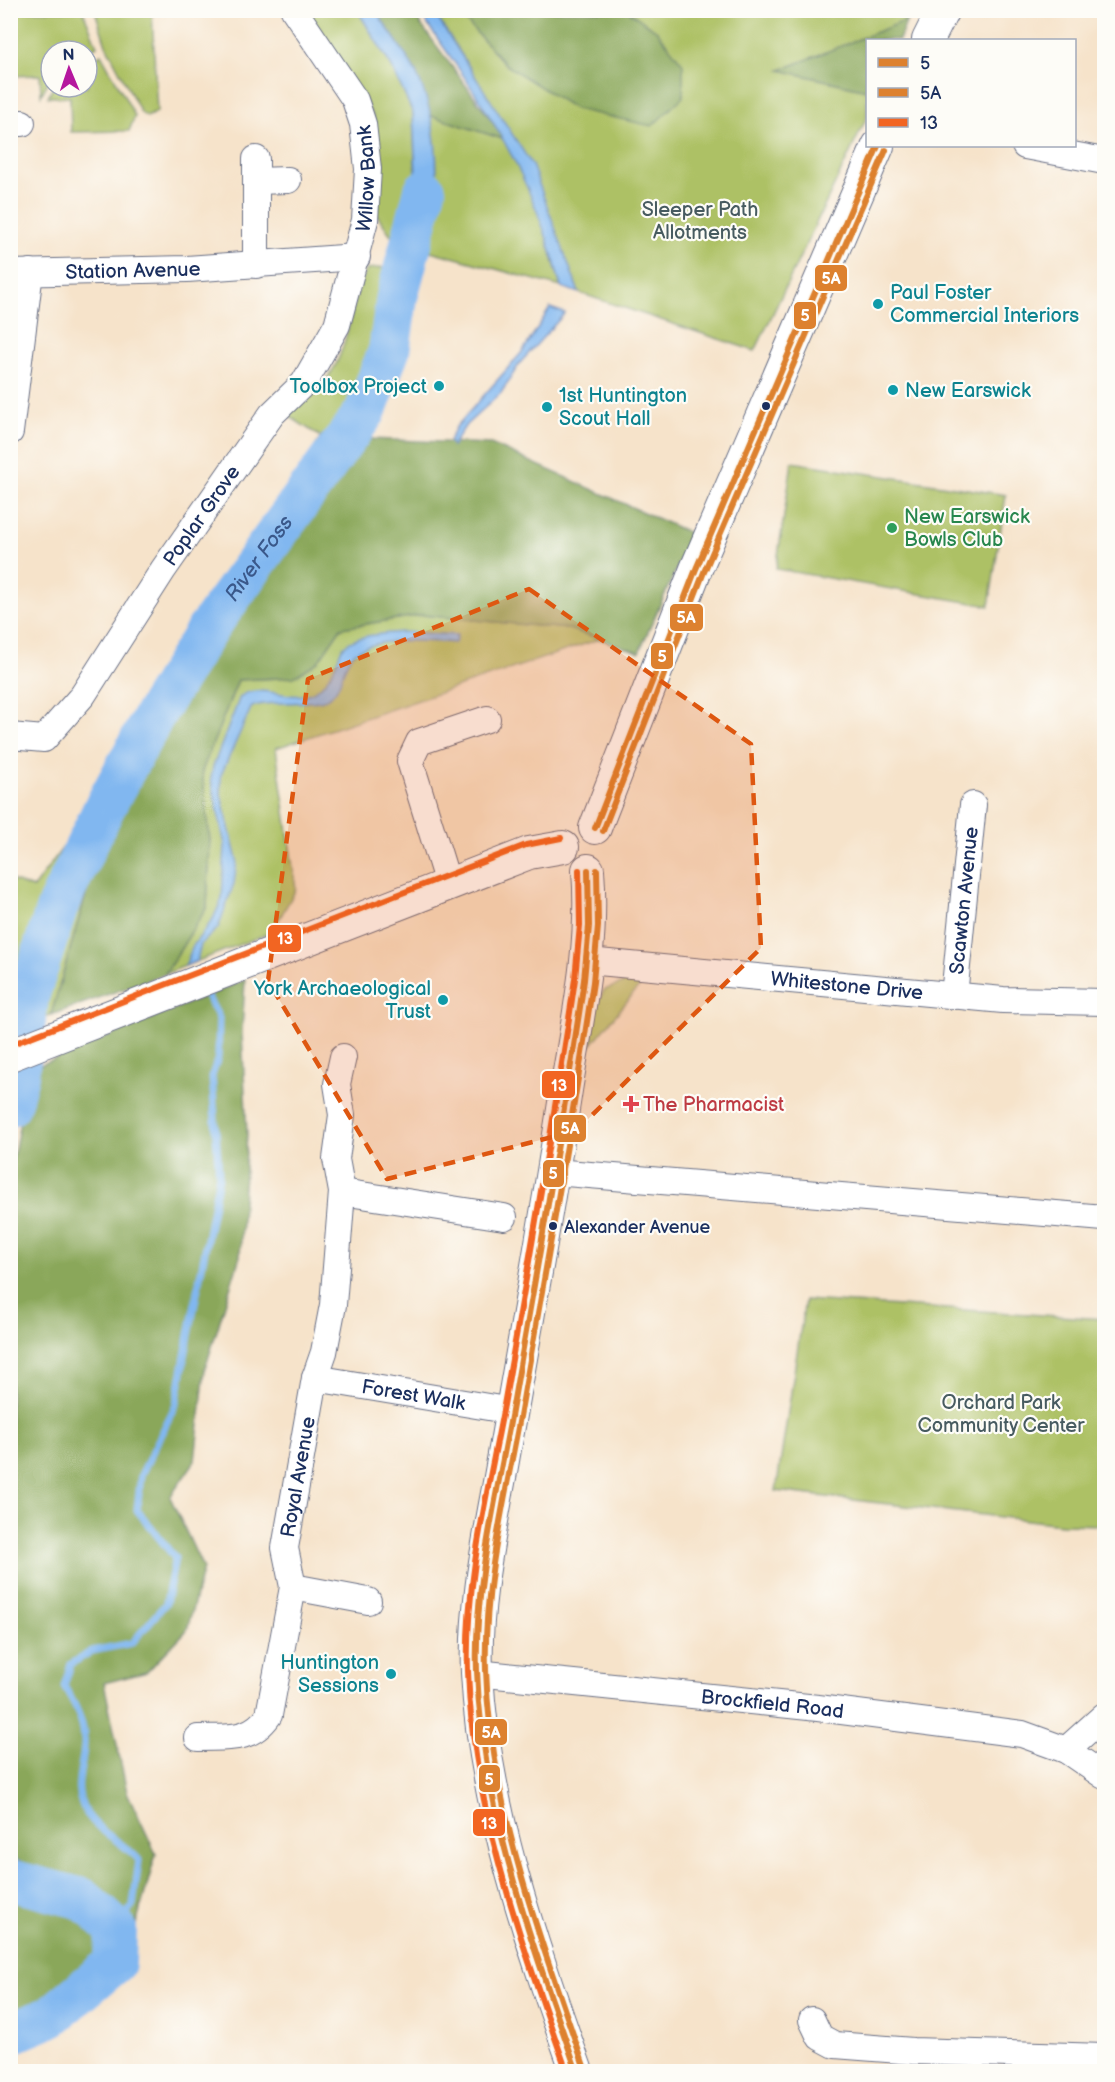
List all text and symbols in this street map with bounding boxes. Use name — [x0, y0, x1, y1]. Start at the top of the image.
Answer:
north arrow — [39, 39, 99, 99]
legend — [866, 39, 1076, 147]
text: N — [62, 46, 75, 65]
text: 5 — [920, 53, 930, 74]
text: 5A — [920, 83, 941, 104]
text: 13 — [920, 113, 938, 134]
street label: Willow Bank — [351, 124, 381, 235]
park label: Sleeper Path Allotments — [642, 198, 758, 245]
street label: Station Avenue — [65, 257, 201, 285]
line badge: 5A — [814, 264, 848, 292]
text: 5A — [821, 270, 841, 289]
place label: Paul Foster Commercial Interiors — [890, 281, 1079, 328]
marker: Paul Foster Commercial Interiors — [871, 297, 885, 311]
line badge: 5 — [793, 301, 817, 330]
text: 5 — [800, 307, 810, 326]
place label: Toolbox Project — [289, 375, 427, 399]
marker: Toolbox Project — [432, 379, 446, 393]
place label: New Earswick — [905, 379, 1031, 403]
marker: New Earswick — [886, 383, 900, 397]
place label: 1st Huntington Scout Hall — [559, 384, 687, 431]
marker: 1st Huntington Scout Hall — [540, 400, 554, 414]
unlabelled marker — [760, 400, 772, 412]
street label: Poplar Grove — [159, 461, 246, 571]
place label: New Earswick Bowls Club — [904, 505, 1030, 552]
water label: River Foss — [220, 510, 299, 606]
marker: New Earswick Bowls Club — [885, 521, 899, 535]
line badge: 5A — [669, 603, 704, 632]
text: 5A — [676, 609, 696, 628]
line badge: 5 — [650, 642, 674, 670]
text: 5 — [657, 648, 667, 667]
street label: Scawton Avenue — [945, 825, 984, 976]
line badge: 13 — [267, 924, 302, 953]
text: 13 — [277, 930, 293, 949]
street label: Whitestone Drive — [769, 967, 924, 1005]
place label: York Archaeological Trust — [253, 977, 431, 1024]
marker: York Archaeological Trust — [436, 993, 450, 1007]
line badge: 13 — [541, 1070, 576, 1099]
text: 13 — [551, 1077, 567, 1096]
place label: The Pharmacist — [643, 1093, 784, 1117]
marker: The Pharmacist — [624, 1097, 638, 1111]
line badge: 5A — [553, 1114, 587, 1143]
text: 5A — [560, 1120, 580, 1139]
line badge: 5 — [542, 1159, 565, 1188]
text: 5 — [548, 1165, 558, 1184]
place label: Alexander Avenue — [564, 1217, 711, 1238]
marker: Alexander Avenue — [547, 1220, 559, 1232]
street label: Forest Walk — [360, 1375, 467, 1416]
park label: Orchard Park Community Center — [918, 1391, 1085, 1438]
street label: Royal Avenue — [276, 1415, 321, 1539]
place label: Huntington Sessions — [280, 1651, 379, 1698]
marker: Huntington Sessions — [384, 1667, 398, 1681]
street label: Brockfield Road — [700, 1685, 845, 1724]
line badge: 5A — [474, 1718, 508, 1746]
text: 5A — [481, 1724, 501, 1743]
line badge: 5 — [478, 1764, 501, 1793]
text: 5 — [484, 1771, 494, 1790]
line badge: 13 — [472, 1808, 506, 1837]
text: 13 — [481, 1815, 497, 1834]

